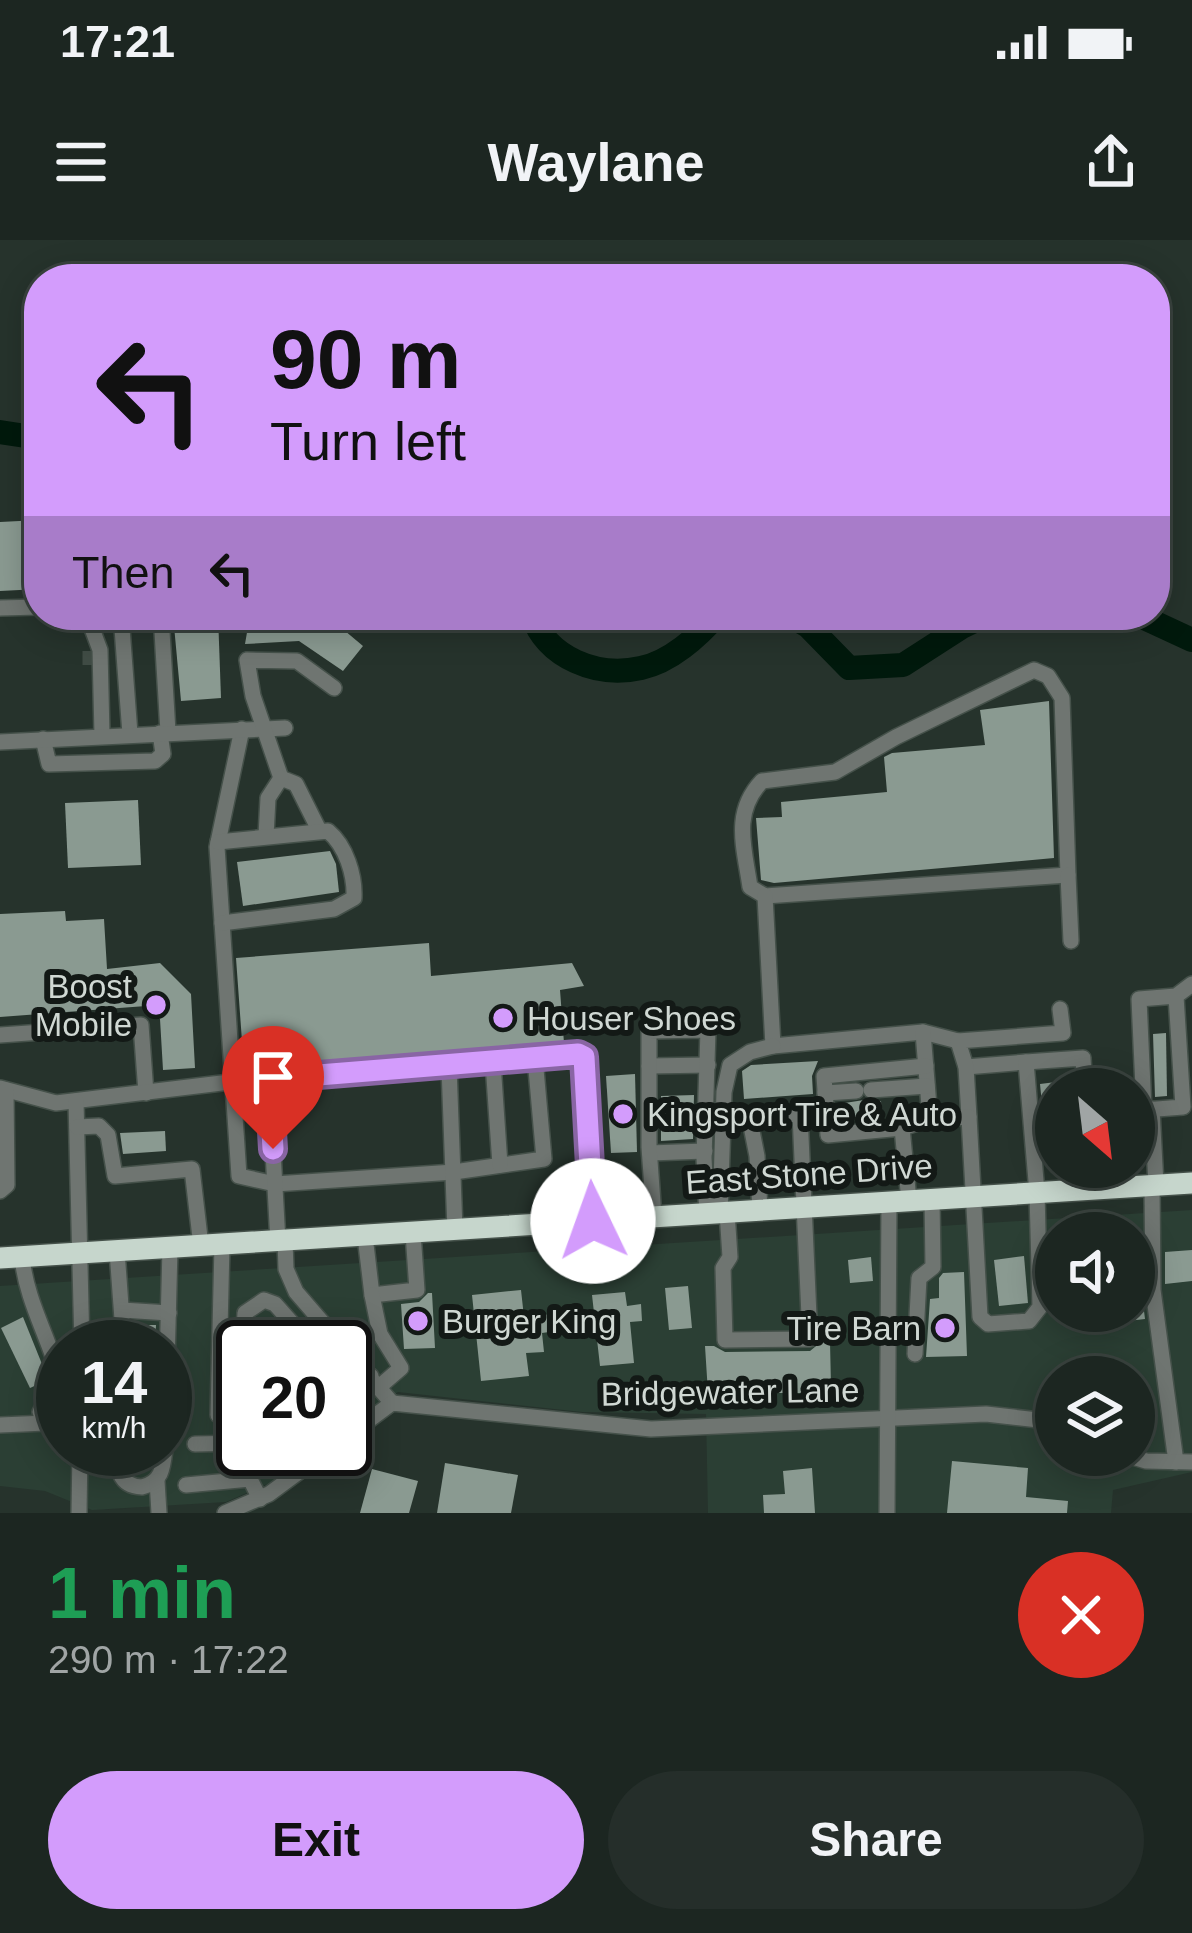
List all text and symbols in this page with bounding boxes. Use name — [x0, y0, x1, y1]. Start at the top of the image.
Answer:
text: 17:21 — [60, 16, 175, 67]
icon: menu — [48, 129, 114, 195]
icon: share — [1078, 129, 1144, 195]
text: Waylane — [487, 132, 705, 192]
icon: left — [72, 312, 228, 468]
text: 90 m — [270, 312, 461, 406]
text: Turn left — [270, 411, 466, 471]
icon: left — [199, 540, 265, 606]
text: Then — [72, 547, 175, 598]
place label: Boost Mobile — [35, 968, 132, 1043]
marker: Boost Mobile — [143, 992, 169, 1018]
place label: Houser Shoes — [527, 1000, 736, 1037]
marker: Houser Shoes — [490, 1005, 516, 1031]
pin — [222, 1026, 324, 1149]
icon: arrive — [240, 1044, 306, 1110]
north arrow — [1035, 1068, 1155, 1188]
map controls — [1035, 1068, 1155, 1476]
place label: Kingsport Tire & Auto — [647, 1096, 957, 1133]
marker: Kingsport Tire & Auto — [610, 1101, 636, 1127]
street label: East Stone Drive — [684, 1147, 934, 1201]
position arrow — [530, 1158, 656, 1284]
button: sound — [1035, 1212, 1155, 1332]
place label: Burger King — [442, 1303, 616, 1340]
marker: Burger King — [405, 1308, 431, 1334]
place label: Tire Barn — [787, 1310, 921, 1347]
marker: Tire Barn — [932, 1315, 958, 1341]
speed limit sign: 20 — [216, 1320, 372, 1476]
text: 14 — [81, 1349, 147, 1416]
button: layers — [1035, 1356, 1155, 1476]
street label: Bridgewater Lane — [600, 1371, 860, 1413]
text: km/h — [81, 1411, 147, 1444]
button: close — [1018, 1552, 1144, 1678]
text: 1 min — [48, 1553, 236, 1633]
text: 290 m · 17:22 — [48, 1638, 289, 1681]
button: Exit — [48, 1771, 584, 1909]
button: Share — [608, 1771, 1144, 1909]

